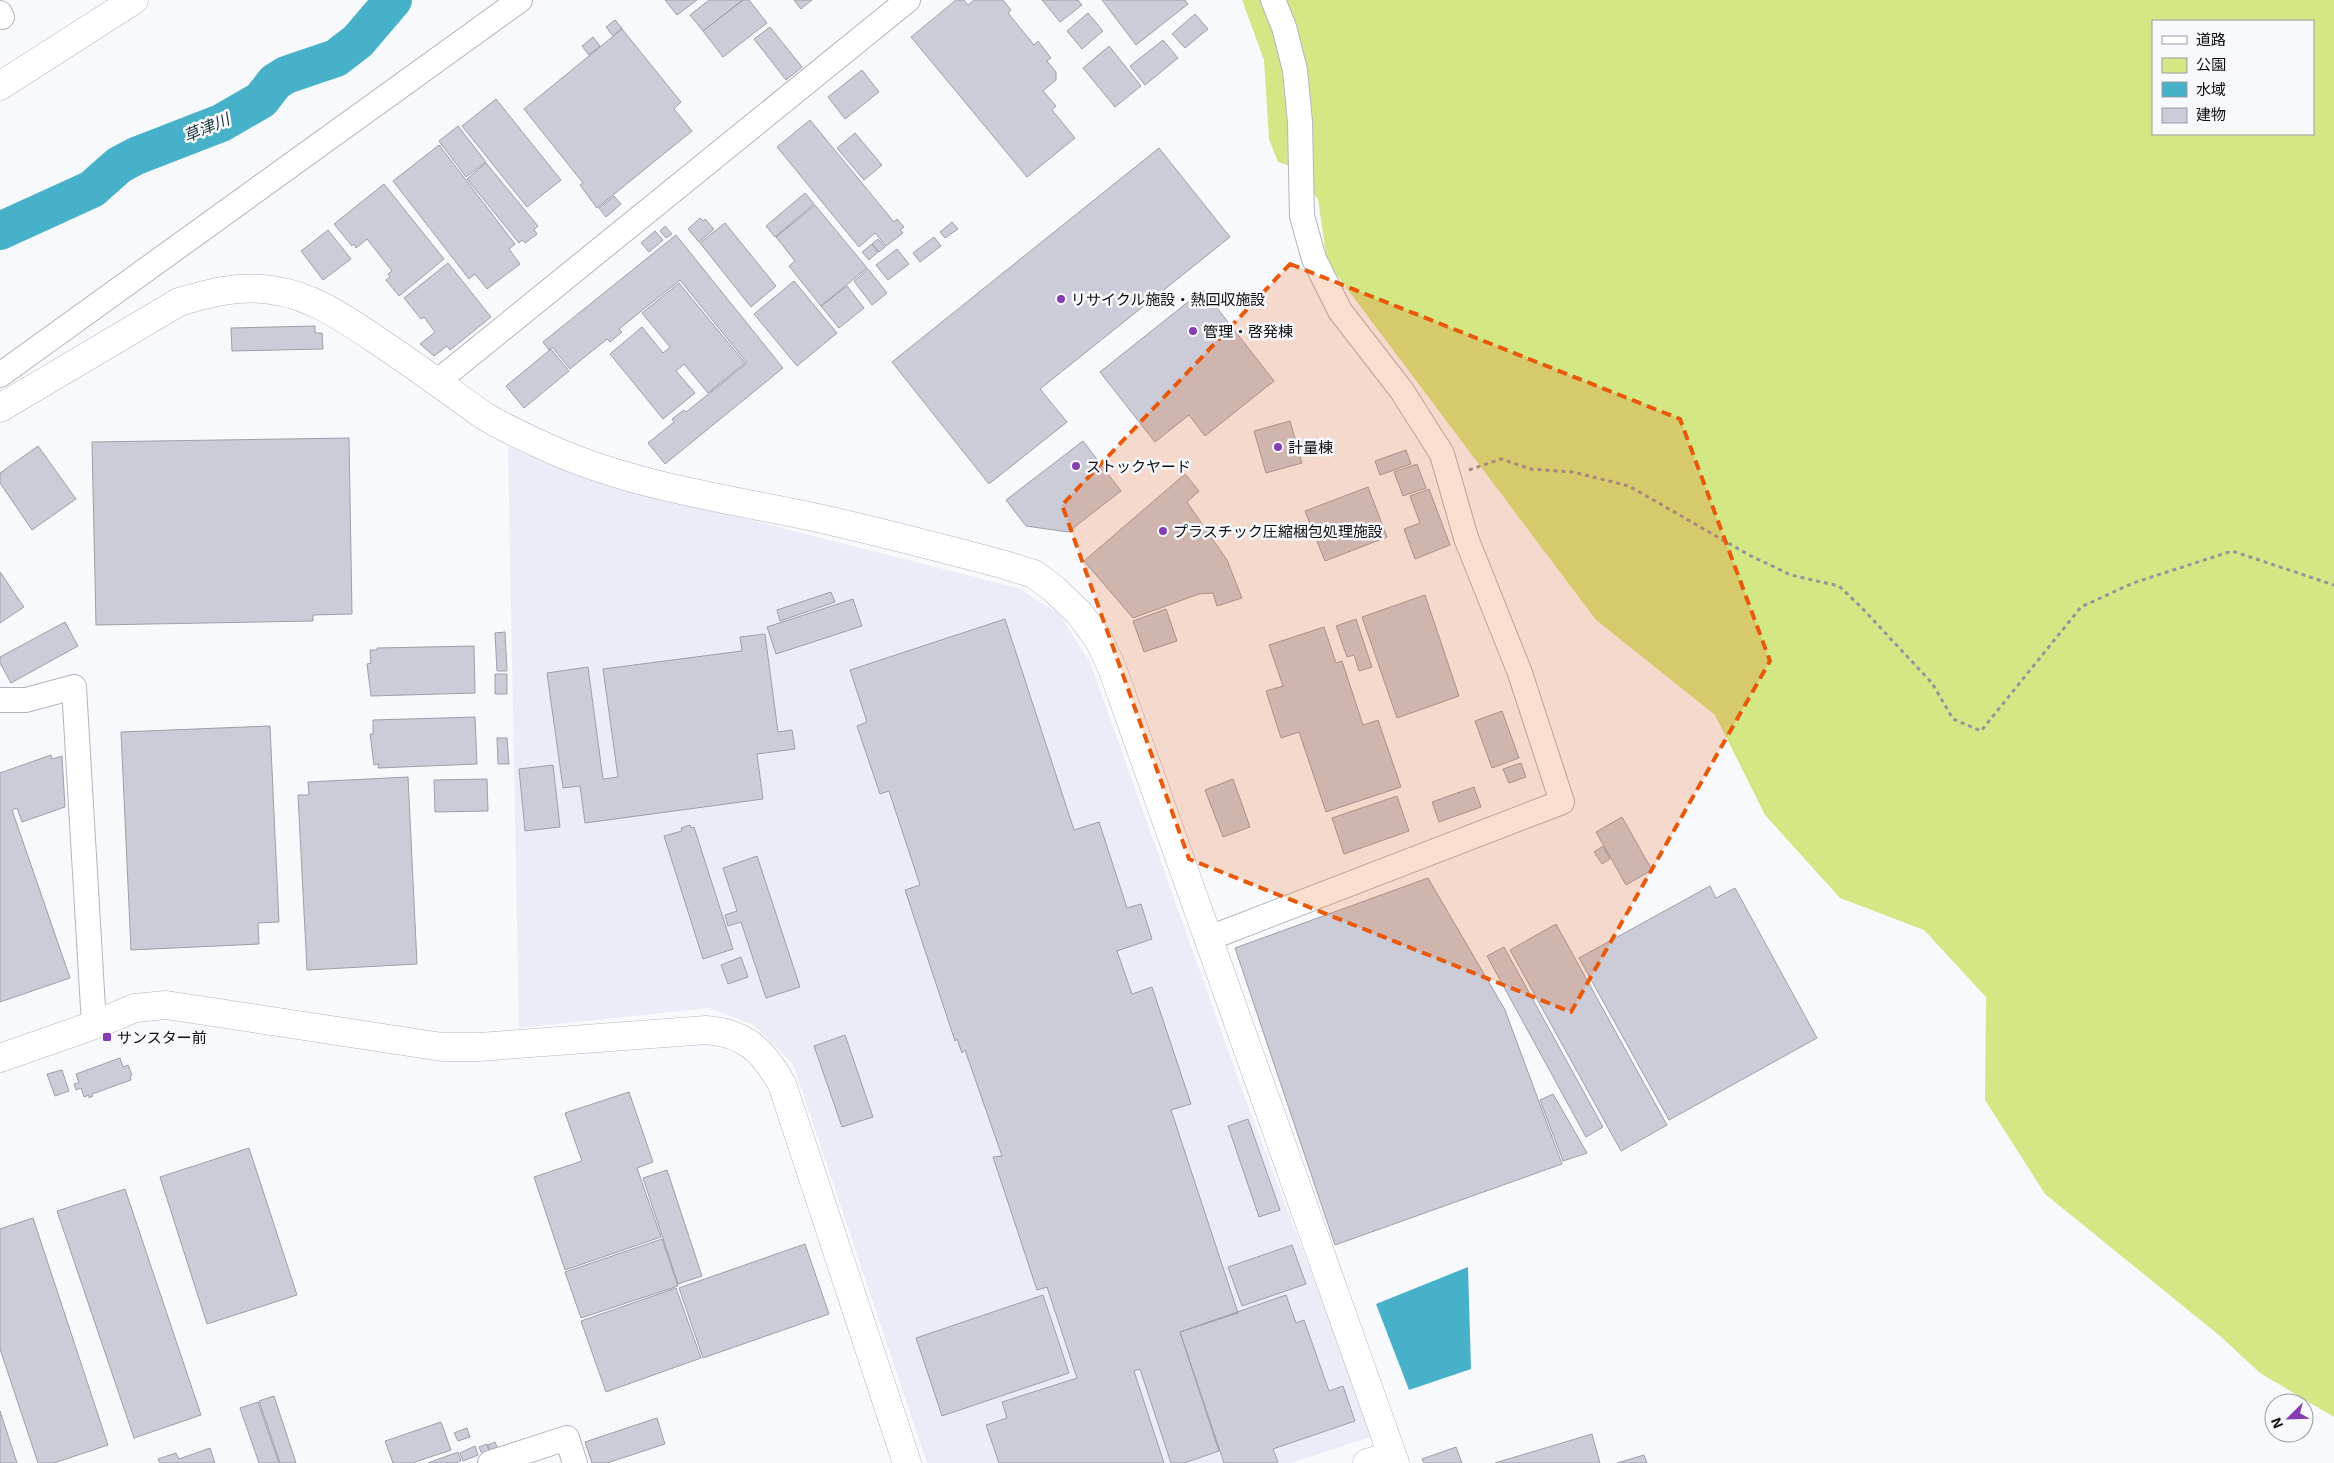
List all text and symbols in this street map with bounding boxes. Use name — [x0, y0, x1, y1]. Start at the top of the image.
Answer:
legend — [2152, 20, 2314, 135]
text: 道路 — [2196, 30, 2226, 48]
text: 公園 — [2196, 55, 2226, 73]
text: 水域 — [2196, 80, 2226, 98]
text: 建物 — [2196, 105, 2226, 123]
water label: 草津川 — [180, 108, 234, 145]
place label: リサイクル施設・熱回収施設 — [1071, 290, 1265, 308]
marker: リサイクル施設・熱回収施設 — [1055, 293, 1067, 305]
place label: 管理・啓発棟 — [1203, 322, 1293, 340]
marker: 管理・啓発棟 — [1187, 325, 1199, 337]
place label: 計量棟 — [1288, 438, 1333, 456]
marker: 計量棟 — [1272, 441, 1284, 453]
place label: ストックヤード — [1086, 457, 1191, 475]
marker: ストックヤード — [1070, 460, 1082, 472]
place label: プラスチック圧縮梱包処理施設 — [1173, 522, 1383, 540]
marker: プラスチック圧縮梱包処理施設 — [1157, 525, 1169, 537]
place label: サンスター前 — [117, 1028, 207, 1046]
marker: サンスター前 — [101, 1031, 113, 1043]
north arrow — [2264, 1393, 2314, 1443]
text: N — [2267, 1415, 2286, 1431]

